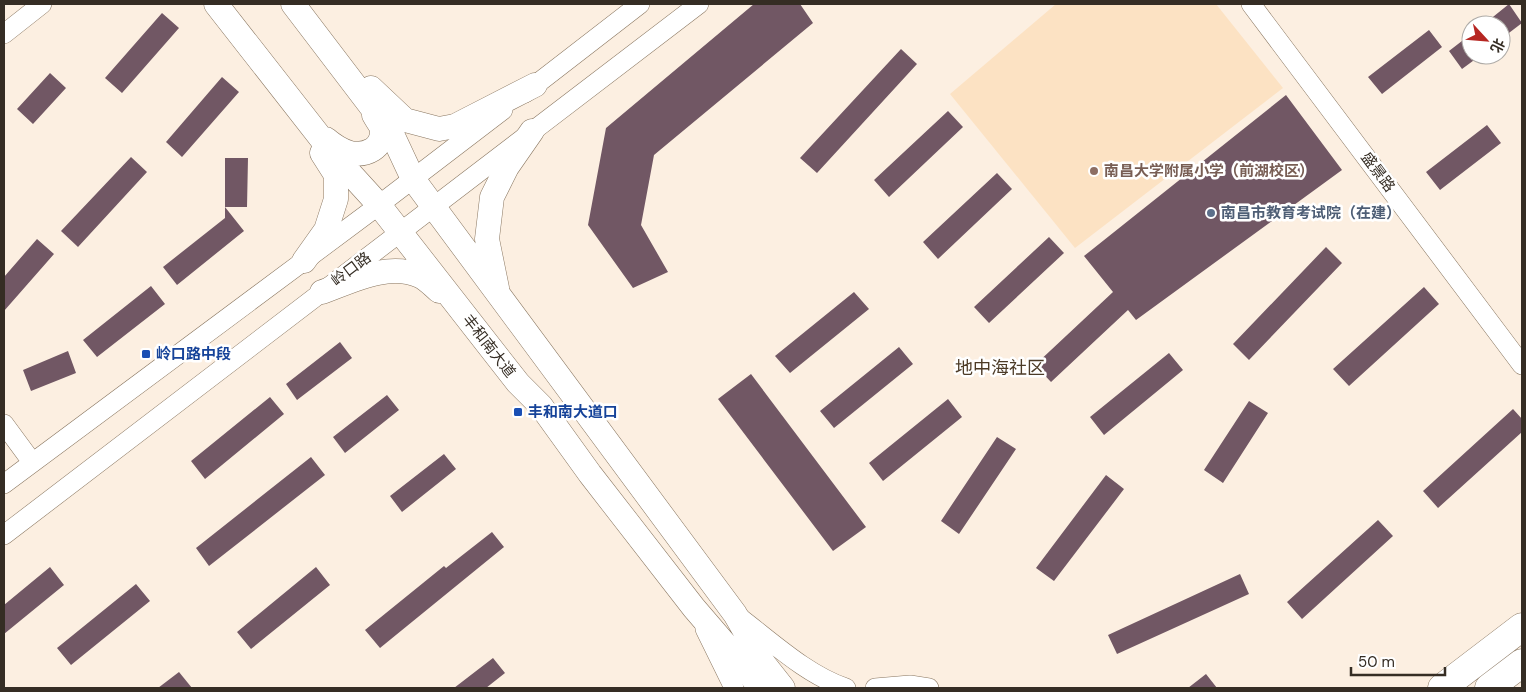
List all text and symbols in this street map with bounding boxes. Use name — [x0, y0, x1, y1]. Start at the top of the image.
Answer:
north arrow — [1461, 15, 1511, 65]
text: 北 — [1487, 35, 1509, 56]
street label: 盛景路 — [1356, 148, 1400, 196]
place label: 南昌大学附属小学（前湖校区） — [1104, 161, 1314, 181]
marker: 南昌大学附属小学（前湖校区） — [1088, 165, 1100, 177]
place label: 南昌市教育考试院（在建） — [1221, 203, 1401, 223]
marker: 南昌市教育考试院（在建） — [1205, 207, 1217, 219]
street label: 岭口路 — [327, 247, 375, 291]
street label: 丰和南大道 — [458, 310, 520, 382]
place label: 岭口路中段 — [156, 344, 231, 364]
marker: 岭口路中段 — [140, 348, 152, 360]
district label: 地中海社区 — [955, 356, 1045, 380]
place label: 丰和南大道口 — [528, 402, 618, 422]
marker: 丰和南大道口 — [512, 406, 524, 418]
scale bar — [1351, 644, 1445, 676]
text: 50 m — [1358, 652, 1395, 672]

